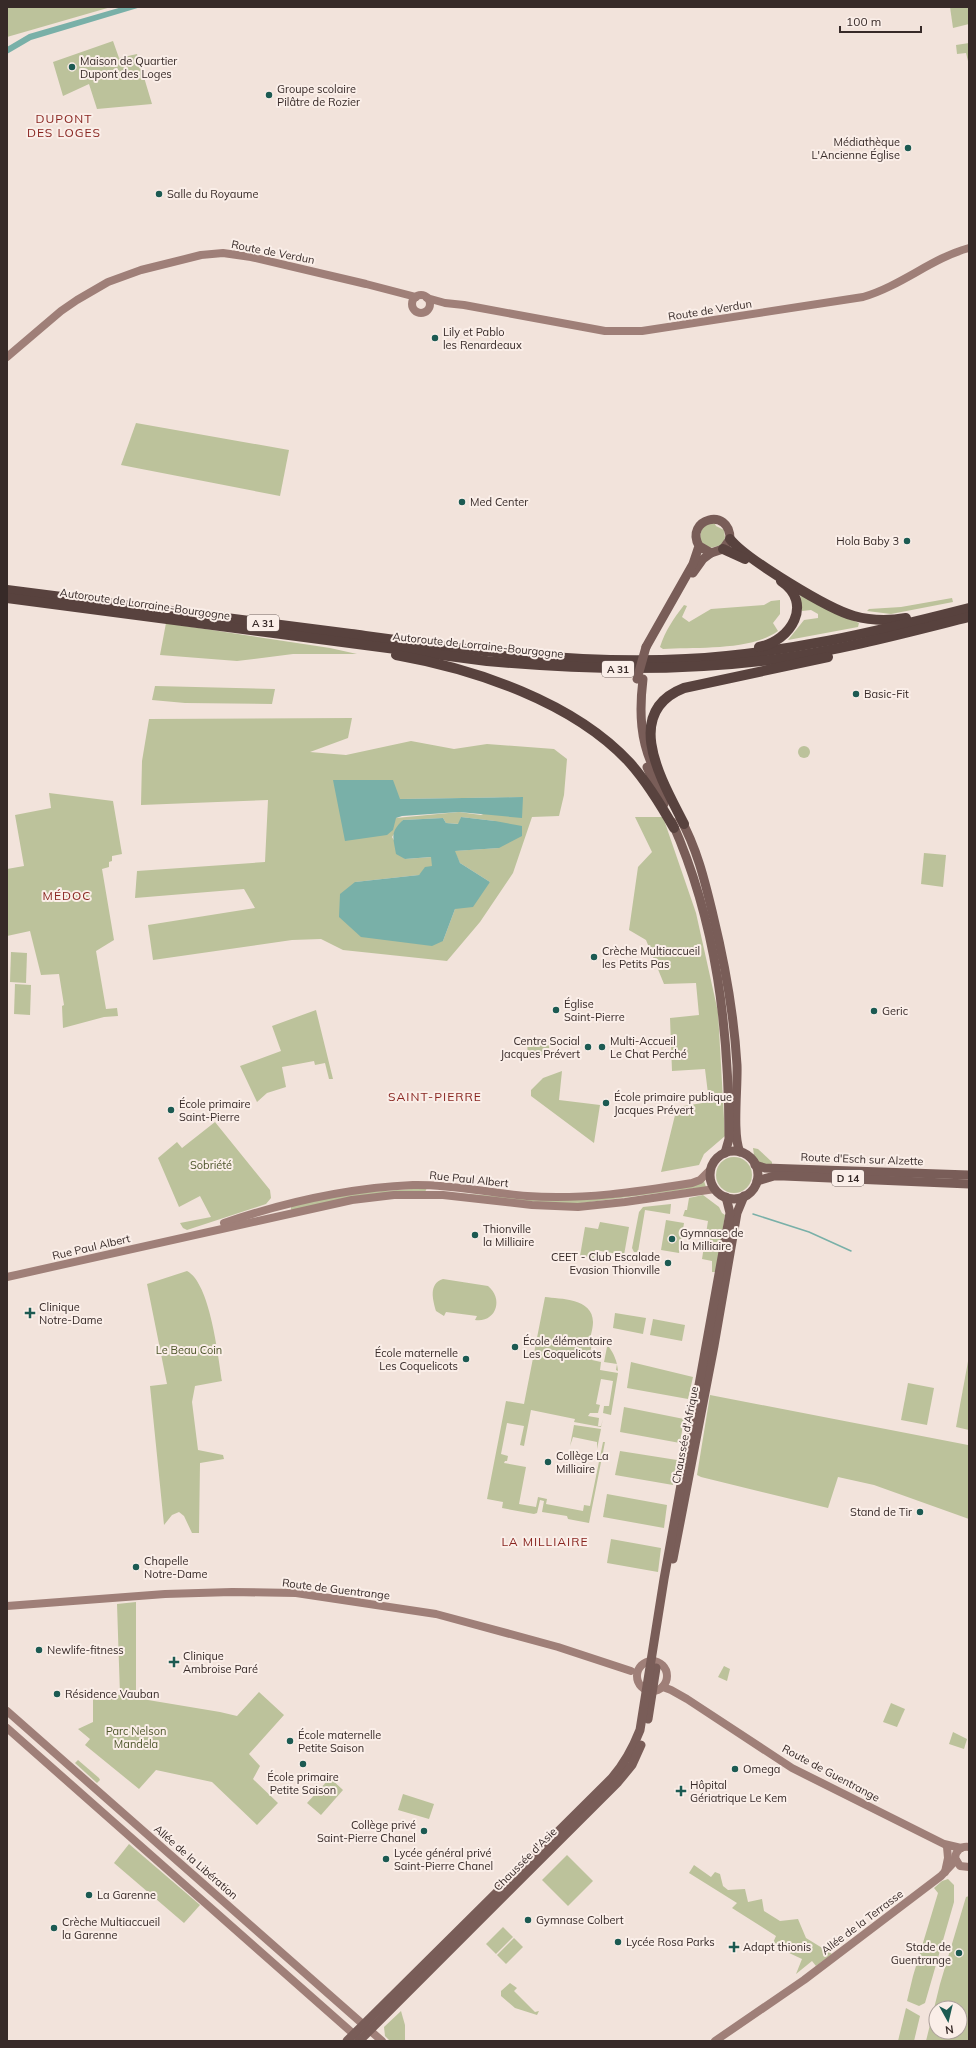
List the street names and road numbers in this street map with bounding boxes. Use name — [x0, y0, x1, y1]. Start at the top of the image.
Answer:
street label: Route de Verdun — [230, 237, 316, 267]
street label: Route de Verdun — [667, 296, 753, 324]
street label: Autoroute de Lorraine-Bourgogne — [59, 585, 231, 623]
road number: A 31 — [247, 615, 279, 631]
street label: Autoroute de Lorraine-Bourgogne — [392, 629, 564, 661]
road number: A 31 — [602, 661, 634, 677]
street label: Route d'Esch sur Alzette — [800, 1150, 924, 1168]
street label: Rue Paul Albert — [429, 1168, 509, 1190]
road number: D 14 — [832, 1170, 864, 1186]
street label: Rue Paul Albert — [51, 1231, 131, 1263]
street label: Chaussée d'Afrique — [669, 1385, 701, 1485]
street label: Route de Guentrange — [281, 1575, 391, 1603]
street label: Route de Guentrange — [780, 1741, 882, 1805]
street label: Allée de la Libération — [151, 1822, 241, 1902]
street label: Chaussée d'Asie — [490, 1824, 560, 1894]
street label: Allée de la Terrasse — [818, 1887, 906, 1957]

